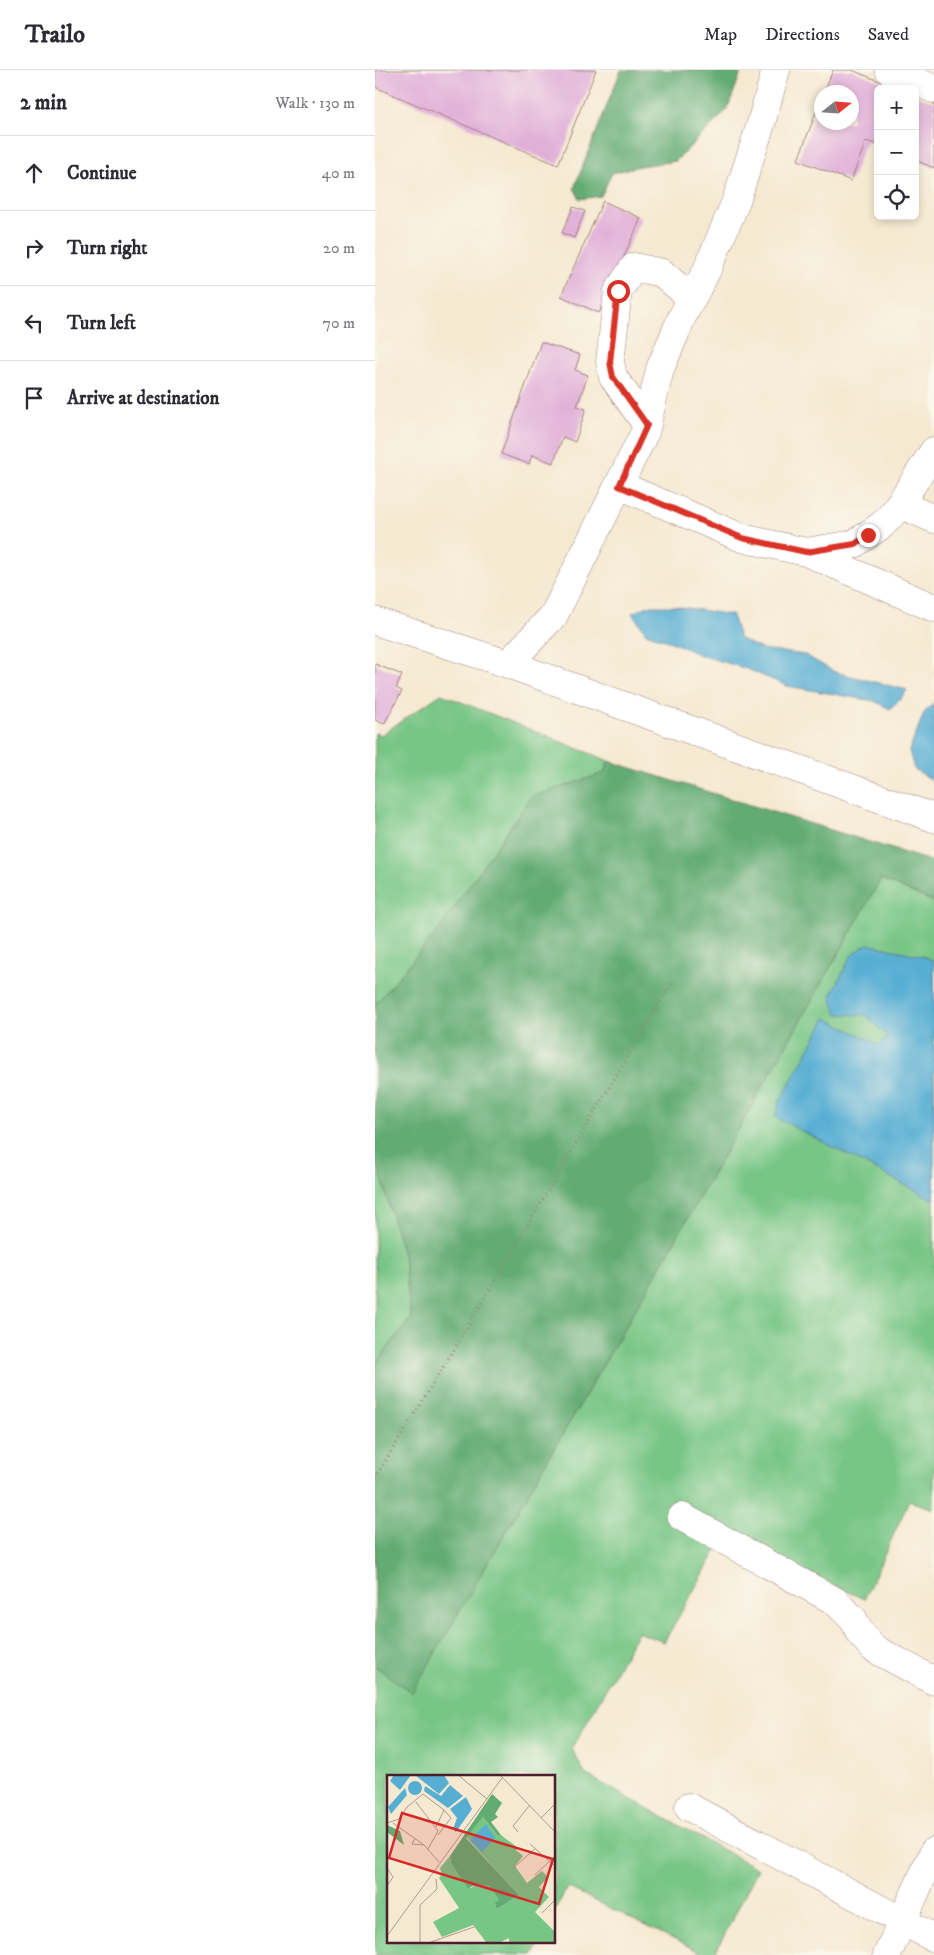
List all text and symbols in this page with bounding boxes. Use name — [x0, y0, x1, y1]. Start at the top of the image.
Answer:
text: Trailo — [25, 20, 85, 50]
text: Map — [704, 24, 737, 46]
text: Directions — [765, 24, 840, 46]
text: Saved — [868, 24, 909, 46]
north arrow — [814, 85, 859, 130]
map controls — [874, 85, 919, 220]
button: + — [874, 85, 919, 130]
text: 2 min — [20, 90, 67, 116]
text: Walk · 130 m — [275, 93, 355, 113]
button: − — [874, 130, 919, 175]
icon: ahead — [20, 159, 48, 187]
text: Continue — [67, 162, 137, 185]
text: 40 m — [322, 163, 355, 183]
button: locate — [874, 175, 919, 220]
icon: right — [20, 234, 48, 262]
text: Turn right — [67, 237, 147, 260]
text: 20 m — [323, 238, 355, 258]
route start — [607, 280, 630, 303]
icon: left — [20, 309, 48, 337]
text: Turn left — [67, 312, 136, 335]
text: 70 m — [323, 313, 355, 333]
icon: arrive — [20, 384, 48, 412]
text: Arrive at destination — [67, 387, 219, 410]
route end — [857, 524, 880, 547]
inset map — [387, 1775, 555, 1942]

